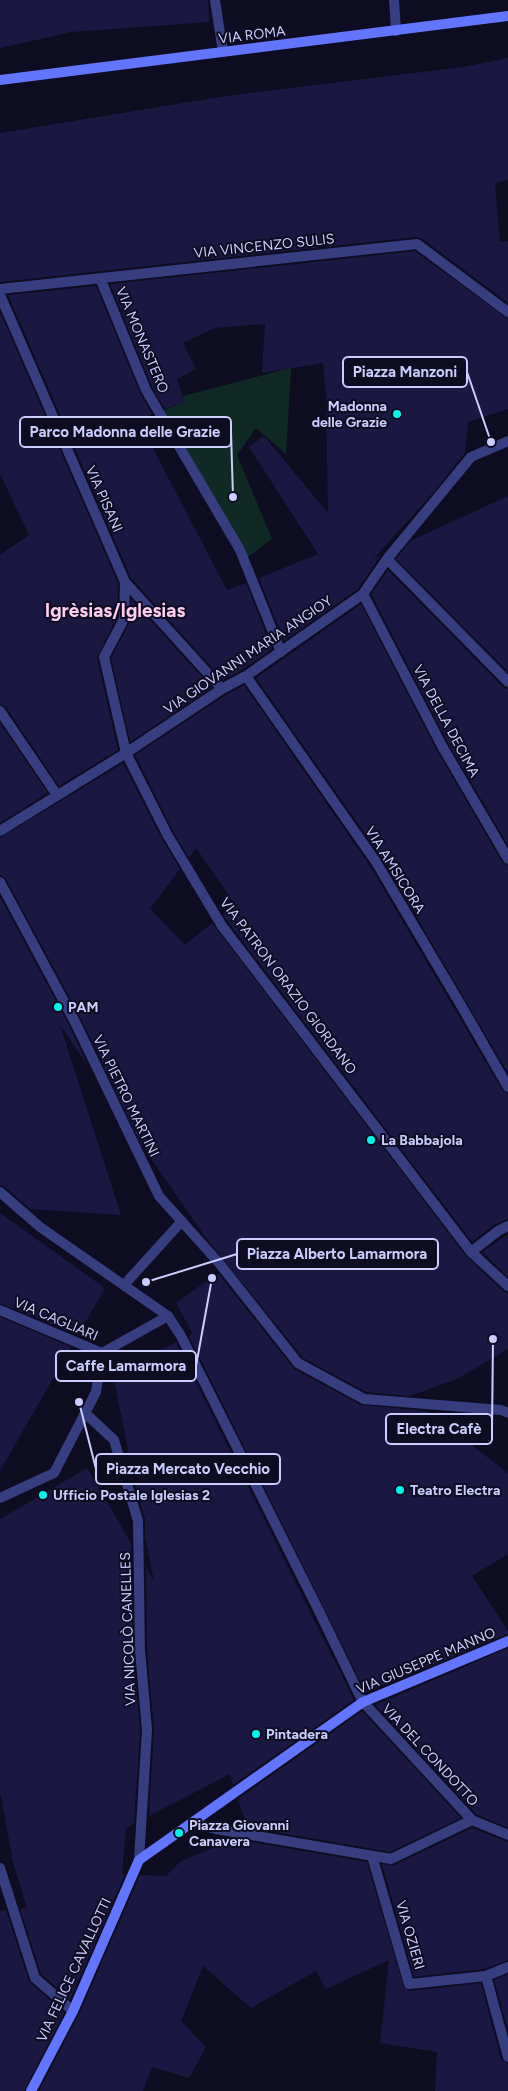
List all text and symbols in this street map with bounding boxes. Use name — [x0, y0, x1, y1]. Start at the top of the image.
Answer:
street label: VIA ROMA — [218, 22, 287, 48]
street label: VIA VINCENZO SULIS — [193, 230, 335, 262]
street label: VIA MONASTERO — [112, 284, 172, 396]
callout: Piazza Manzoni — [343, 357, 467, 387]
text: Piazza Manzoni — [353, 363, 457, 381]
place label: Madonna delle Grazie — [312, 398, 387, 431]
marker: Madonna delle Grazie — [391, 408, 403, 420]
callout: Parco Madonna delle Grazie — [20, 417, 231, 447]
text: Parco Madonna delle Grazie — [30, 423, 221, 441]
street label: VIA PISANI — [82, 463, 126, 535]
street label: VIA GIOVANNI MARIA ANGIOY — [161, 592, 336, 718]
district label: Igrèsias/Iglesias — [45, 599, 185, 622]
street label: VIA DELLA DECIMA — [409, 662, 483, 781]
street label: VIA AMSICORA — [361, 823, 429, 917]
street label: VIA PATRON ORAZIO GIORDANO — [216, 894, 360, 1078]
place label: PAM — [68, 999, 98, 1016]
marker: PAM — [52, 1001, 64, 1013]
street label: VIA PIETRO MARTINI — [89, 1032, 163, 1160]
place label: La Babbajola — [381, 1132, 463, 1149]
marker: La Babbajola — [365, 1134, 377, 1146]
callout: Piazza Alberto Lamarmora — [237, 1239, 438, 1269]
text: Piazza Alberto Lamarmora — [247, 1245, 427, 1263]
street label: VIA CAGLIARI — [12, 1294, 100, 1344]
callout: Caffe Lamarmora — [56, 1351, 196, 1381]
text: Caffe Lamarmora — [66, 1357, 186, 1375]
callout: Electra Cafè — [386, 1414, 492, 1444]
text: Electra Cafè — [396, 1420, 482, 1438]
callout: Piazza Mercato Vecchio — [96, 1454, 280, 1484]
text: Piazza Mercato Vecchio — [106, 1460, 270, 1478]
place label: Teatro Electra — [410, 1482, 500, 1499]
marker: Teatro Electra — [394, 1484, 406, 1496]
place label: Ufficio Postale Iglesias 2 — [53, 1487, 210, 1504]
marker: Ufficio Postale Iglesias 2 — [37, 1489, 49, 1501]
street label: VIA NICOLÒ CANELLES — [117, 1552, 139, 1706]
street label: VIA GIUSEPPE MANNO — [354, 1624, 498, 1698]
street label: VIA DEL CONDOTTO — [378, 1700, 482, 1810]
place label: Pintadera — [266, 1726, 328, 1743]
marker: Pintadera — [250, 1728, 262, 1740]
place label: Piazza Giovanni Canavera — [189, 1817, 289, 1850]
marker: Piazza Giovanni Canavera — [173, 1827, 185, 1839]
street label: VIA FELICE CAVALLOTTI — [33, 1895, 115, 2045]
street label: VIA OZIERI — [392, 1899, 428, 1971]

